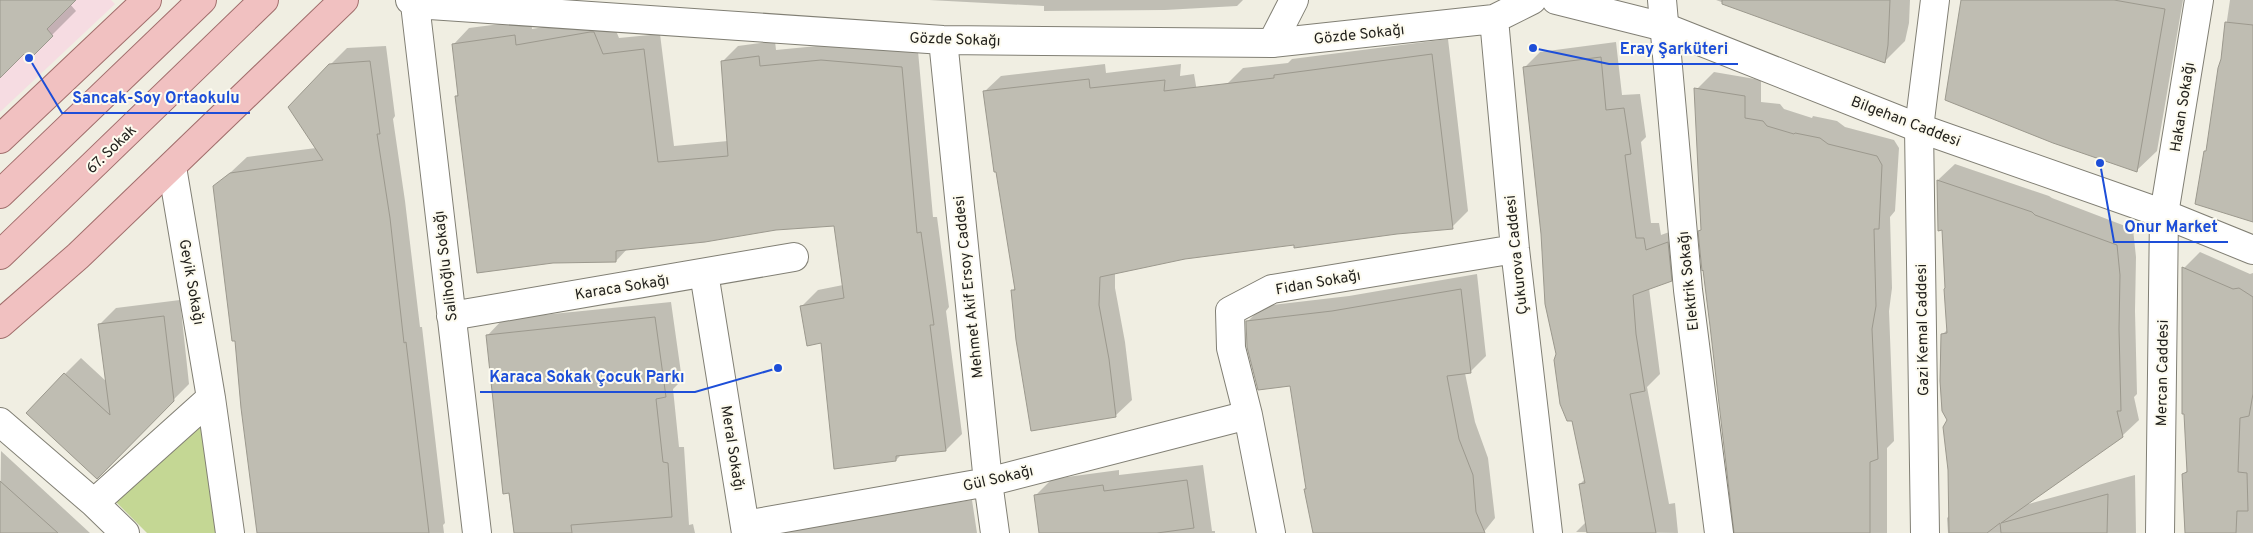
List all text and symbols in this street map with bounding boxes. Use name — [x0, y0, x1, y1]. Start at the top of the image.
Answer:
street label: Gözde Sokağı — [1313, 21, 1405, 50]
street label: Gözde Sokağı — [909, 29, 1001, 52]
callout: Eray Şarküteri — [1609, 33, 1738, 64]
text: Eray Şarküteri — [1620, 40, 1728, 60]
street label: Hakan Sokağı — [2167, 61, 2200, 154]
callout: Sancak-Soy Ortaokulu — [62, 82, 250, 113]
text: Sancak-Soy Ortaokulu — [72, 89, 240, 109]
street label: Bilgehan Caddesi — [1848, 93, 1963, 152]
street label: 67. Sokak — [83, 122, 141, 179]
street label: Çukurova Caddesi — [1502, 194, 1533, 316]
street label: Mehmet Akif Ersoy Caddesi — [950, 195, 989, 379]
street label: Salihoğlu Sokağı — [430, 209, 463, 322]
callout: Onur Market — [2114, 211, 2228, 242]
text: Onur Market — [2124, 218, 2218, 238]
street label: Elektrik Sokağı — [1675, 230, 1704, 332]
street label: Geyik Sokağı — [174, 238, 207, 326]
street label: Gazi Kemal Caddesi — [1913, 264, 1934, 396]
street label: Fidan Sokağı — [1274, 267, 1362, 300]
street label: Karaca Sokağı — [574, 272, 671, 305]
street label: Mercan Caddesi — [2153, 320, 2174, 426]
callout: Karaca Sokak Çocuk Parkı — [480, 361, 695, 392]
text: Karaca Sokak Çocuk Parkı — [489, 368, 685, 388]
street label: Meral Sokağı — [715, 404, 748, 492]
street label: Gül Sokağı — [961, 462, 1035, 497]

